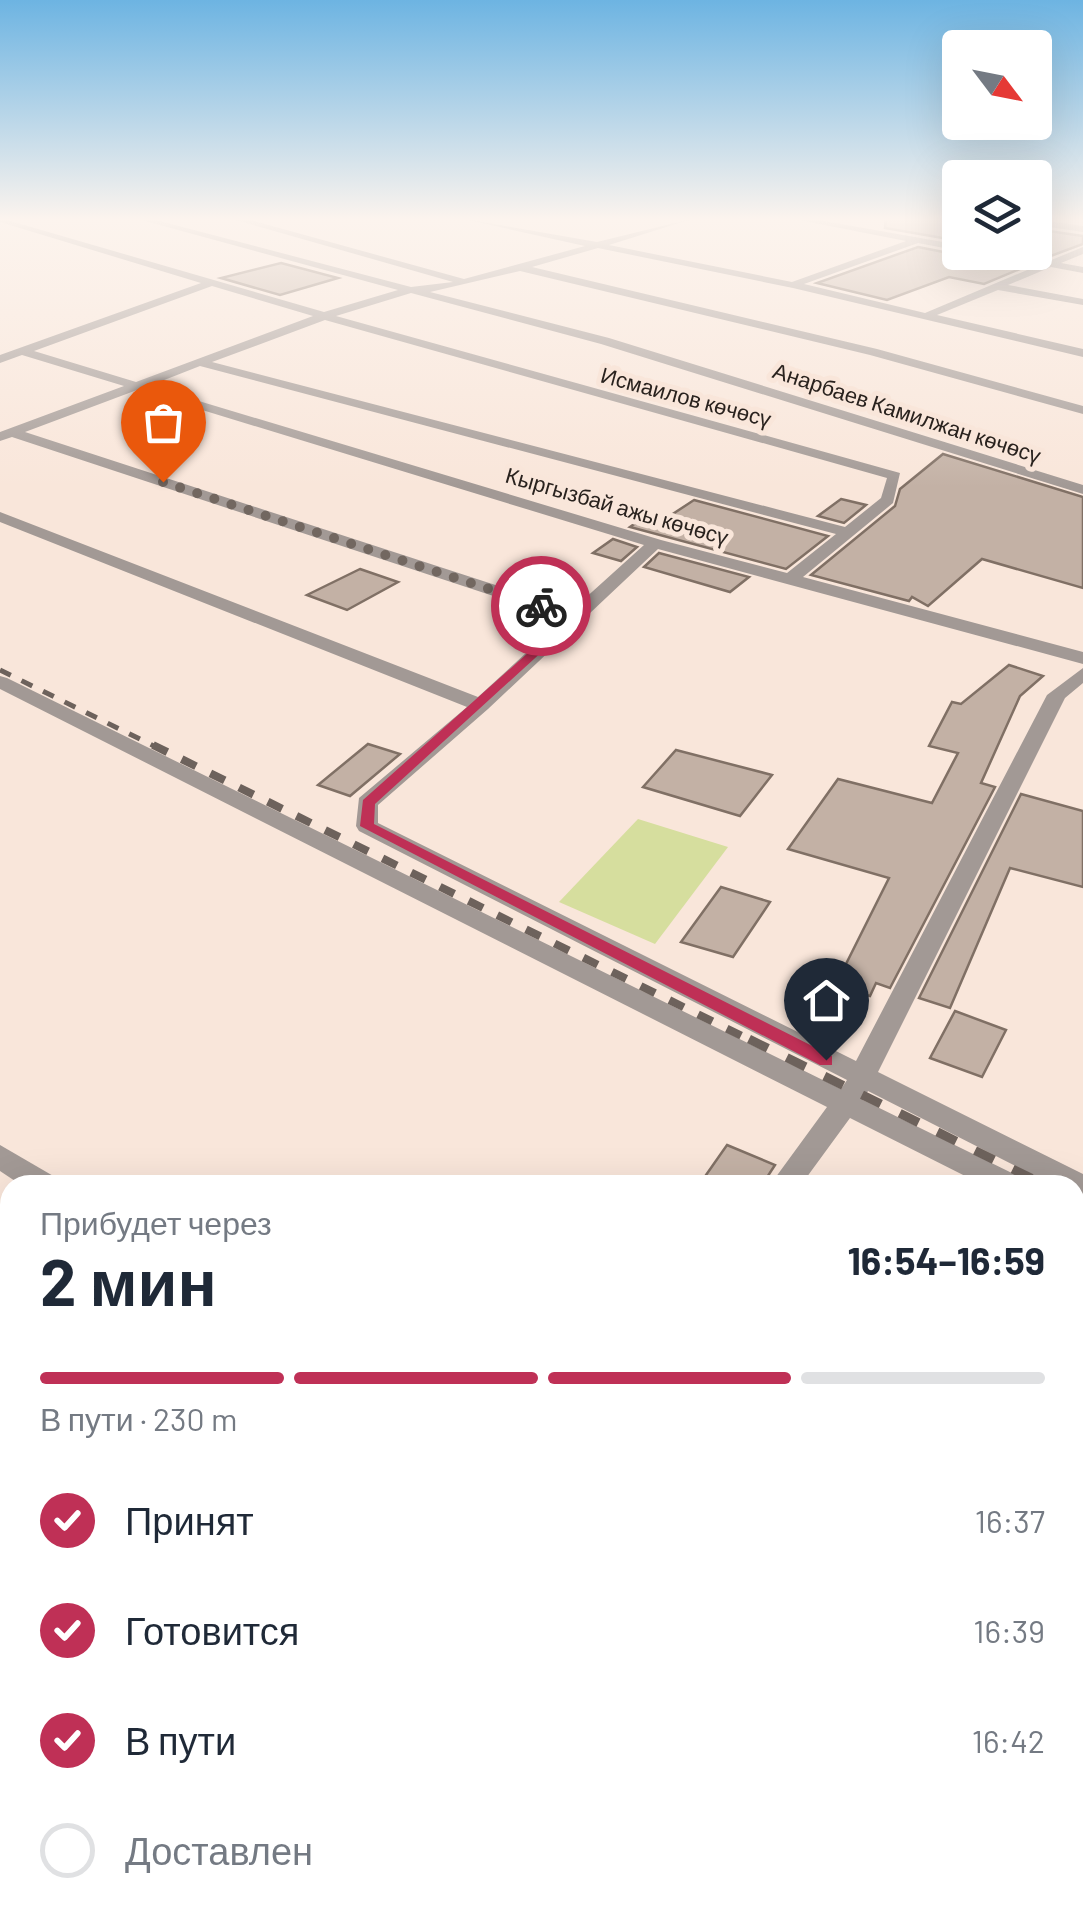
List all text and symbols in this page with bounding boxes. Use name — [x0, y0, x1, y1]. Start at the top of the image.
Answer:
north arrow — [942, 30, 1052, 140]
map controls — [942, 30, 1052, 270]
button: layers — [942, 160, 1052, 270]
street label: Анарбаев Камилжан көчөсү — [770, 356, 1045, 469]
street label: Исмаилов көчөсү — [598, 361, 774, 432]
pin — [121, 380, 206, 483]
icon: bag — [136, 395, 191, 450]
street label: Кыргызбай ажы көчөсү — [503, 461, 732, 550]
courier — [491, 556, 591, 656]
icon: bike — [514, 579, 569, 634]
pin — [784, 958, 869, 1061]
icon: home — [799, 973, 854, 1028]
text: Прибудет через — [40, 1203, 272, 1241]
text: 16:54–16:59 — [847, 1237, 1045, 1283]
text: 2 мин — [40, 1241, 217, 1319]
text: В пути · 230 m — [40, 1399, 238, 1437]
icon: check — [40, 1493, 95, 1548]
text: Принят — [125, 1497, 254, 1543]
text: 16:37 — [975, 1501, 1045, 1539]
icon: check — [40, 1603, 95, 1658]
text: Готовится — [125, 1607, 299, 1653]
text: 16:39 — [973, 1611, 1045, 1649]
icon: check — [40, 1713, 95, 1768]
text: В пути — [125, 1717, 236, 1763]
text: 16:42 — [972, 1721, 1045, 1759]
text: Доставлен — [125, 1827, 313, 1873]

